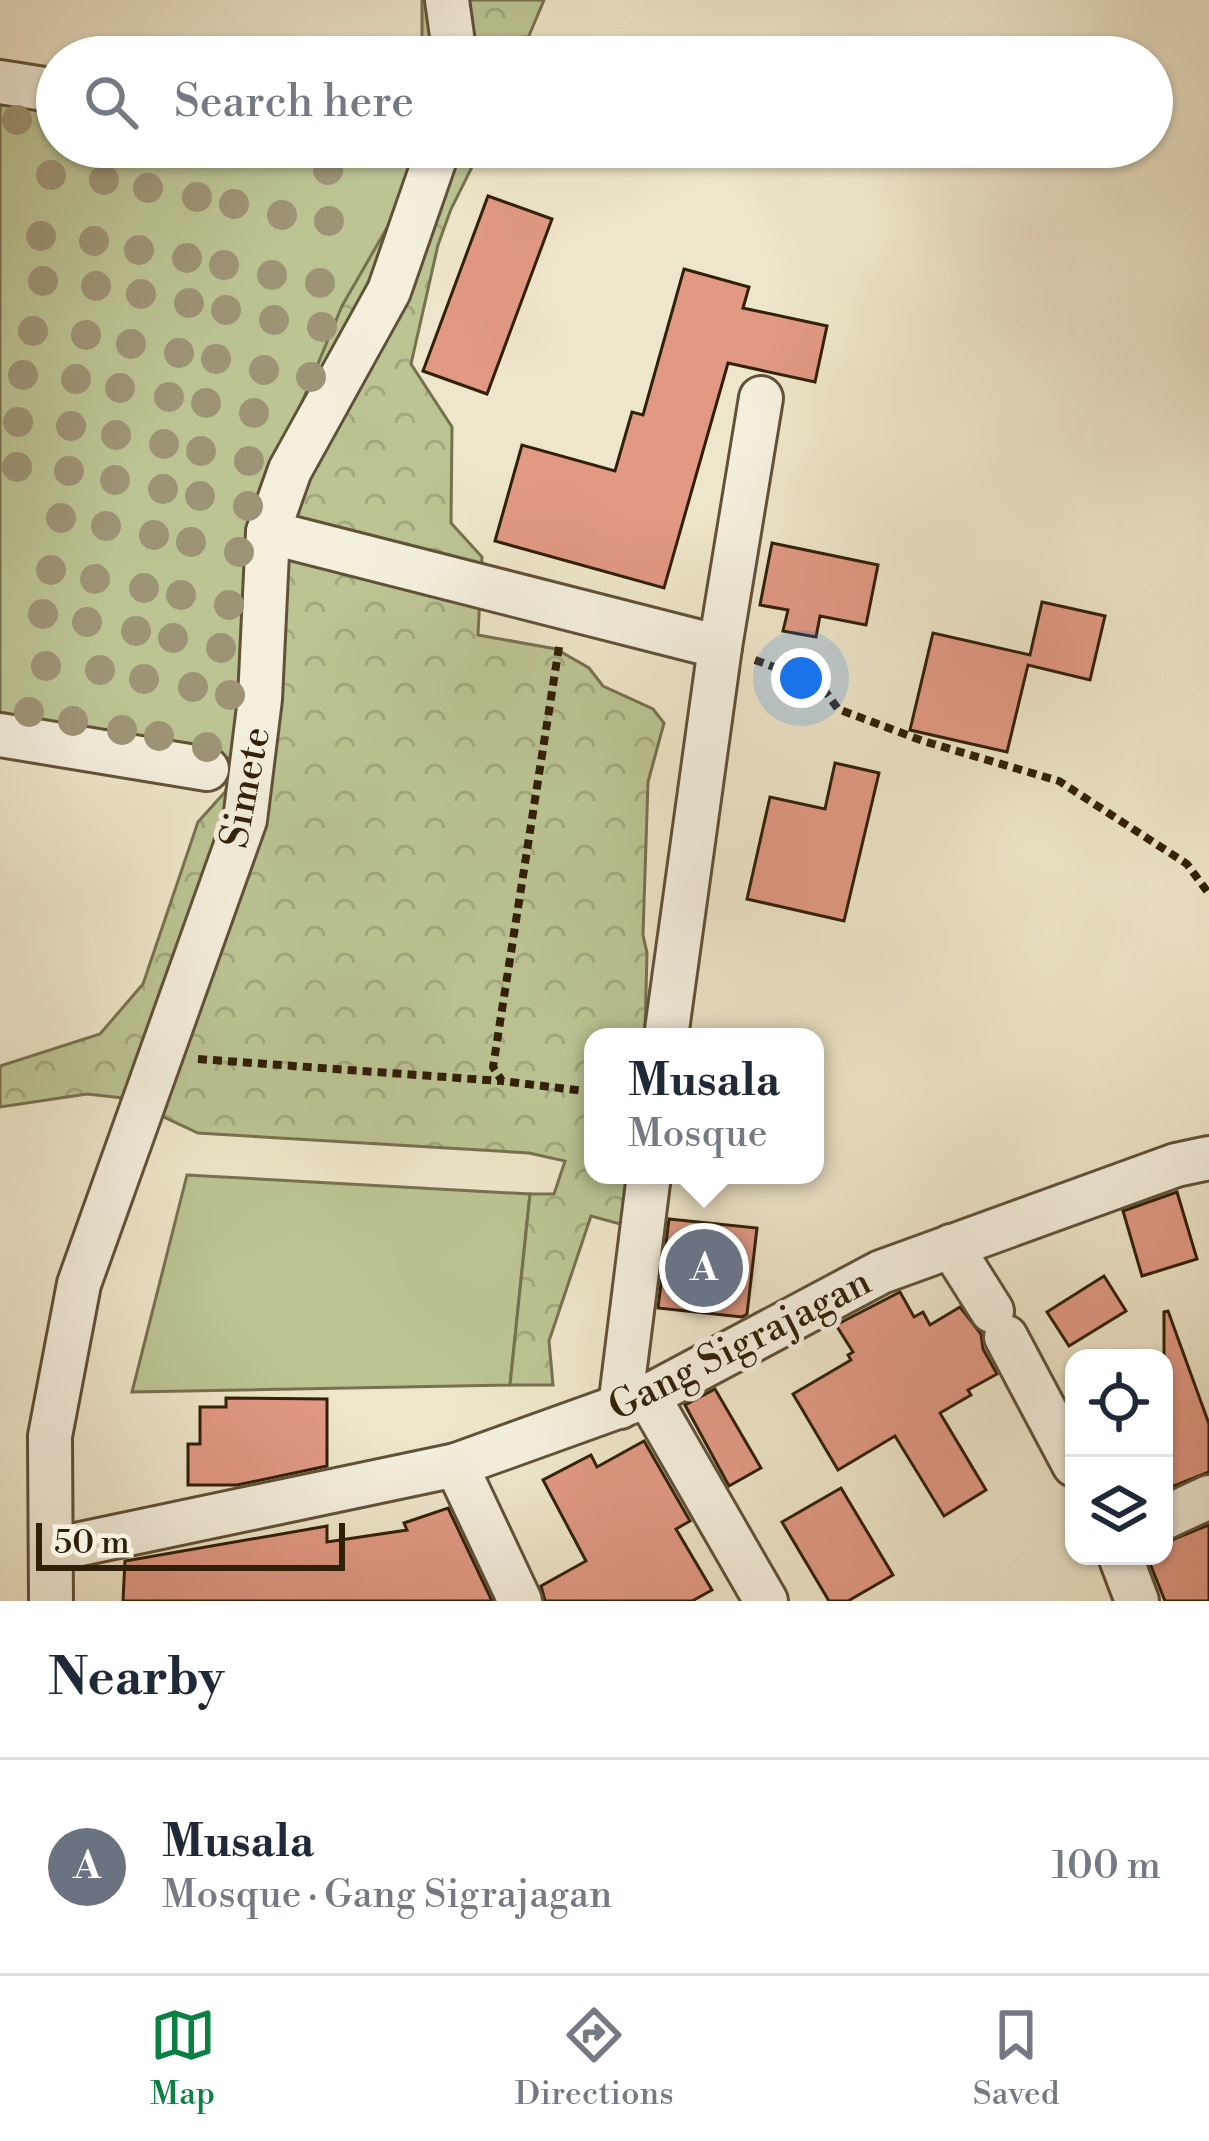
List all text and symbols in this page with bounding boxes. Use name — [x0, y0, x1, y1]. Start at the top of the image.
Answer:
search box — [36, 36, 1173, 168]
icon: search — [78, 69, 144, 135]
text: Search here — [174, 74, 414, 131]
your location — [771, 648, 831, 708]
street label: Simete — [211, 723, 282, 852]
popup — [584, 1028, 824, 1184]
text: Musala — [628, 1053, 780, 1110]
text: Mosque — [628, 1110, 767, 1159]
pin: A — [665, 1223, 743, 1313]
street label: Gang Sigrajagan — [601, 1258, 880, 1432]
map controls — [1065, 1349, 1173, 1565]
button: locate — [1065, 1349, 1173, 1457]
button: layers — [1065, 1457, 1173, 1565]
scale bar — [36, 1517, 345, 1570]
text: 50 m — [54, 1523, 130, 1564]
text: Nearby — [48, 1647, 224, 1711]
text: Musala — [162, 1814, 314, 1871]
text: A — [73, 1842, 101, 1891]
text: 100 m — [1052, 1842, 1161, 1891]
text: Mosque · Gang Sigrajagan — [162, 1871, 612, 1920]
tab: Map — [150, 2002, 216, 2115]
tab: Directions — [515, 2002, 674, 2115]
tab: Saved — [973, 2002, 1059, 2115]

